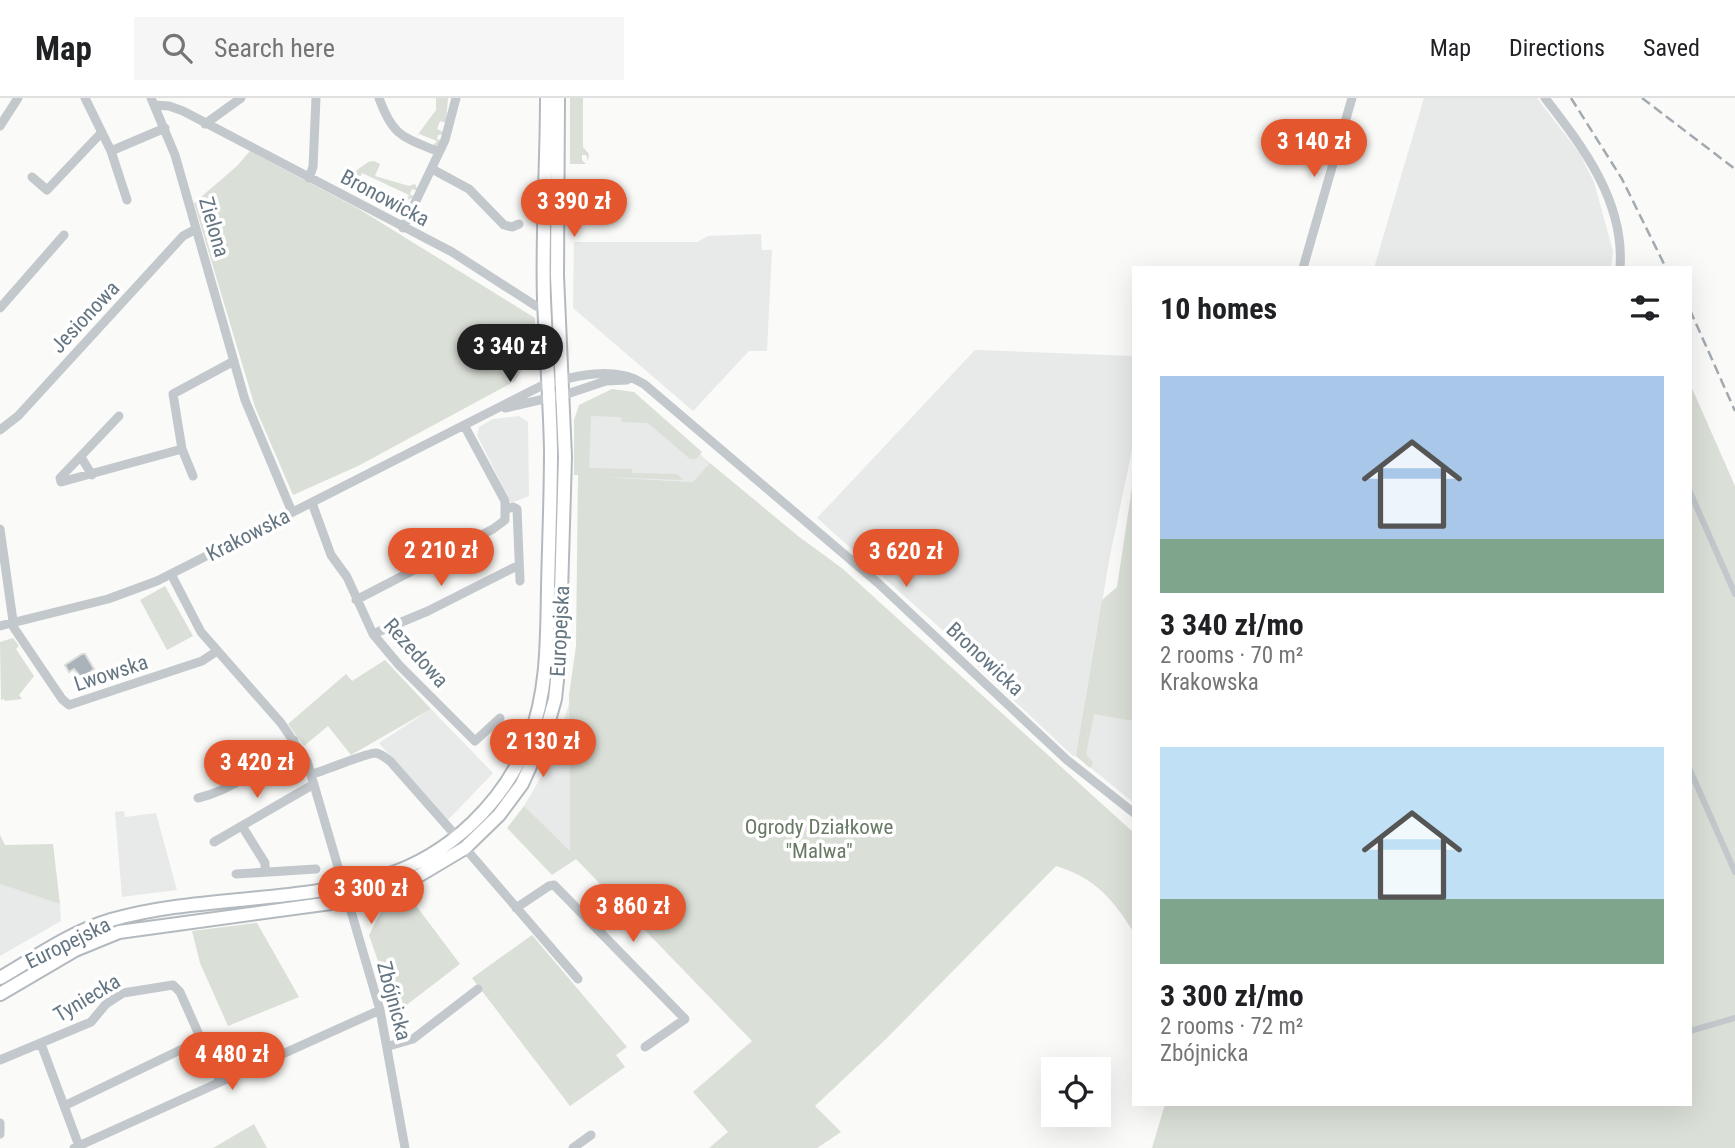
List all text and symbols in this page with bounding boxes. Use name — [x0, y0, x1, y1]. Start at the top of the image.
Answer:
search box — [134, 17, 624, 80]
text: Map — [35, 29, 92, 68]
icon: search — [158, 29, 196, 67]
text: Search here — [214, 33, 335, 63]
text: Map — [1430, 34, 1471, 62]
text: Directions — [1509, 34, 1605, 62]
text: Saved — [1643, 34, 1700, 62]
pin: 3 140 zł — [1242, 120, 1386, 179]
text: 3 140 zł — [1277, 128, 1351, 155]
street label: Bronowicka — [337, 165, 433, 231]
pin: 3 390 zł — [502, 180, 646, 239]
text: 3 390 zł — [537, 188, 611, 215]
street label: Zielona — [194, 194, 234, 260]
street label: Jesionowa — [46, 276, 124, 358]
icon: filters — [1626, 289, 1664, 327]
text: 10 homes — [1160, 291, 1277, 326]
pin: 3 340 zł — [438, 324, 582, 384]
text: 3 340 zł — [473, 333, 547, 360]
icon: home — [1349, 421, 1475, 547]
street label: Krakowska — [202, 504, 294, 566]
pin: 2 210 zł — [369, 528, 513, 588]
pin: 3 620 zł — [834, 530, 978, 589]
text: 2 210 zł — [404, 537, 478, 564]
text: 3 620 zł — [869, 538, 943, 565]
street label: Europejska — [546, 585, 574, 677]
text: 3 340 zł/mo — [1160, 607, 1304, 642]
street label: Rezedowa — [379, 614, 453, 692]
street label: Bronowicka — [941, 617, 1029, 701]
text: 2 rooms · 70 m² — [1160, 642, 1303, 669]
street label: Lwowska — [71, 650, 151, 696]
text: Krakowska — [1160, 669, 1259, 696]
pin: 2 130 zł — [471, 720, 615, 779]
text: 2 130 zł — [506, 728, 580, 755]
pin: 3 420 zł — [185, 740, 329, 800]
text: 3 420 zł — [220, 749, 294, 776]
icon: home — [1349, 792, 1475, 918]
park label: Ogrody Działkowe "Malwa" — [745, 815, 893, 863]
pin: 3 300 zł — [299, 866, 443, 926]
text: 3 300 zł — [334, 875, 408, 902]
pin: 3 860 zł — [561, 884, 705, 944]
text: 3 860 zł — [596, 893, 670, 920]
street label: Europejska — [22, 912, 114, 974]
street label: Zbójnicka — [372, 959, 416, 1043]
street label: Tyniecka — [50, 969, 124, 1027]
text: 3 300 zł/mo — [1160, 978, 1304, 1013]
text: 2 rooms · 72 m² — [1160, 1013, 1303, 1040]
pin: 4 480 zł — [160, 1032, 304, 1092]
text: Zbójnicka — [1160, 1040, 1249, 1067]
text: 4 480 zł — [195, 1041, 269, 1068]
map controls — [1041, 1057, 1111, 1127]
button: locate — [1041, 1057, 1111, 1127]

